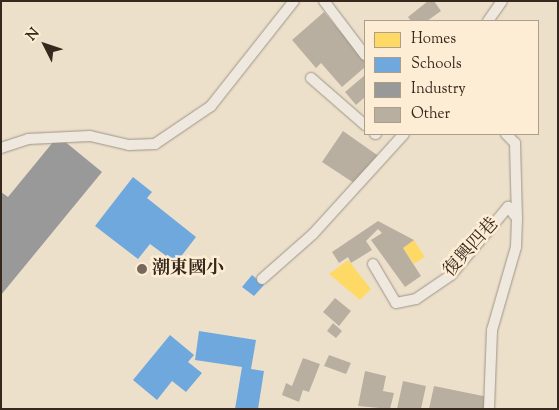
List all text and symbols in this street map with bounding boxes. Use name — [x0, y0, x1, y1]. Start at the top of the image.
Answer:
north arrow — [20, 20, 70, 70]
legend — [364, 20, 539, 135]
text: N — [22, 24, 45, 46]
text: Homes — [411, 29, 456, 50]
text: Schools — [411, 54, 462, 75]
text: Industry — [411, 79, 466, 100]
text: Other — [411, 104, 450, 125]
street label: 復興四巷 — [440, 214, 504, 282]
place label: 潮東國小 — [152, 258, 224, 280]
marker: 潮東國小 — [136, 263, 148, 275]

